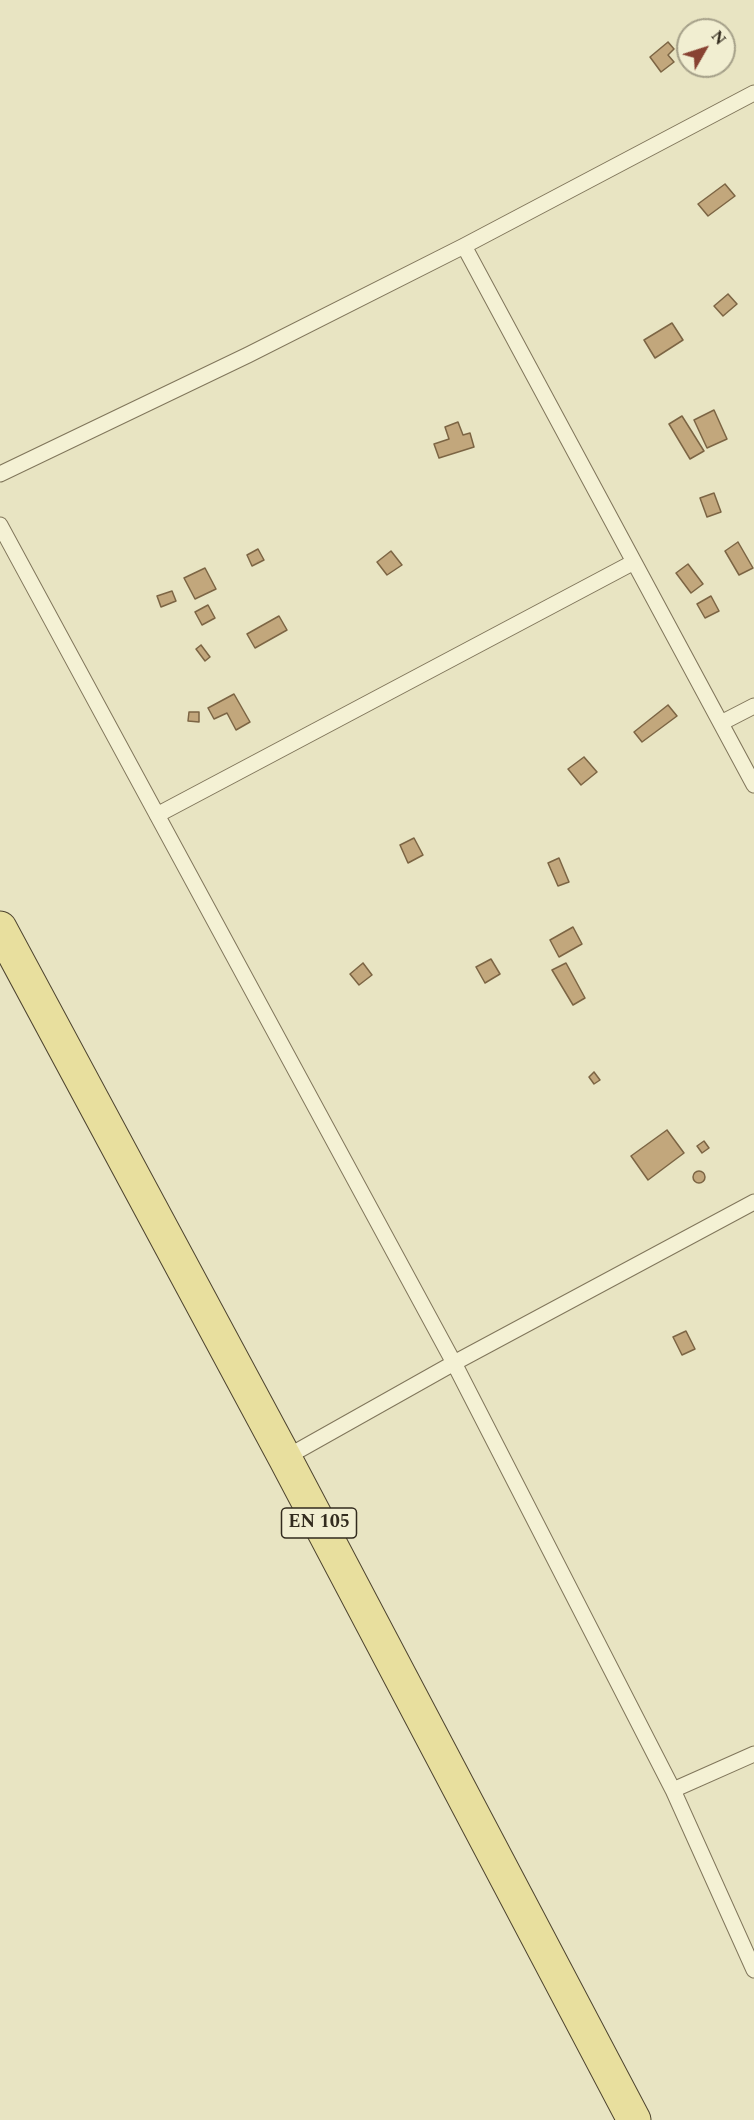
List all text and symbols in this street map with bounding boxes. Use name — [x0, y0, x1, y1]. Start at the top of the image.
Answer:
north arrow — [676, 18, 736, 78]
text: N — [705, 25, 732, 51]
road number: EN 105 — [282, 1508, 356, 1538]

